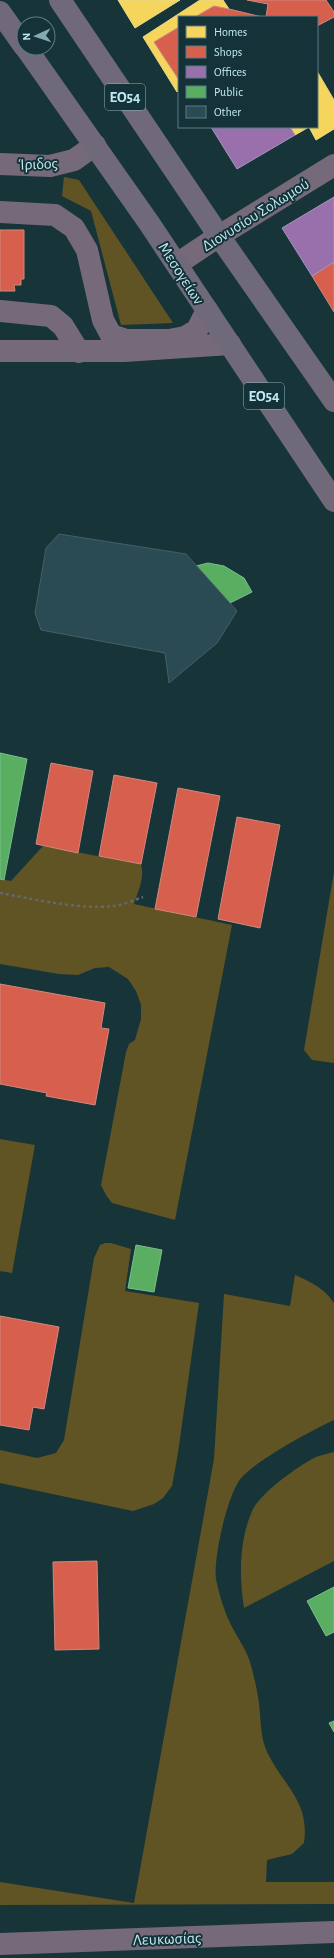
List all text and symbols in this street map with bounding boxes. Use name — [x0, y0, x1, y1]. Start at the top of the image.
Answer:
north arrow — [16, 16, 56, 56]
legend — [178, 16, 318, 128]
text: Homes — [214, 26, 247, 38]
text: N — [21, 32, 32, 41]
text: Shops — [214, 46, 242, 58]
text: Offices — [214, 66, 247, 78]
road number: ΕΟ54 — [105, 84, 145, 110]
text: Public — [214, 86, 243, 98]
text: Other — [214, 106, 241, 118]
street label: Ίριδος — [18, 155, 58, 174]
street label: Διονυσίου Σολωμού — [199, 175, 312, 254]
street label: Μεσογείων — [155, 240, 207, 308]
road number: ΕΟ54 — [244, 383, 284, 409]
street label: Λευκωσίας — [132, 1930, 202, 1949]

